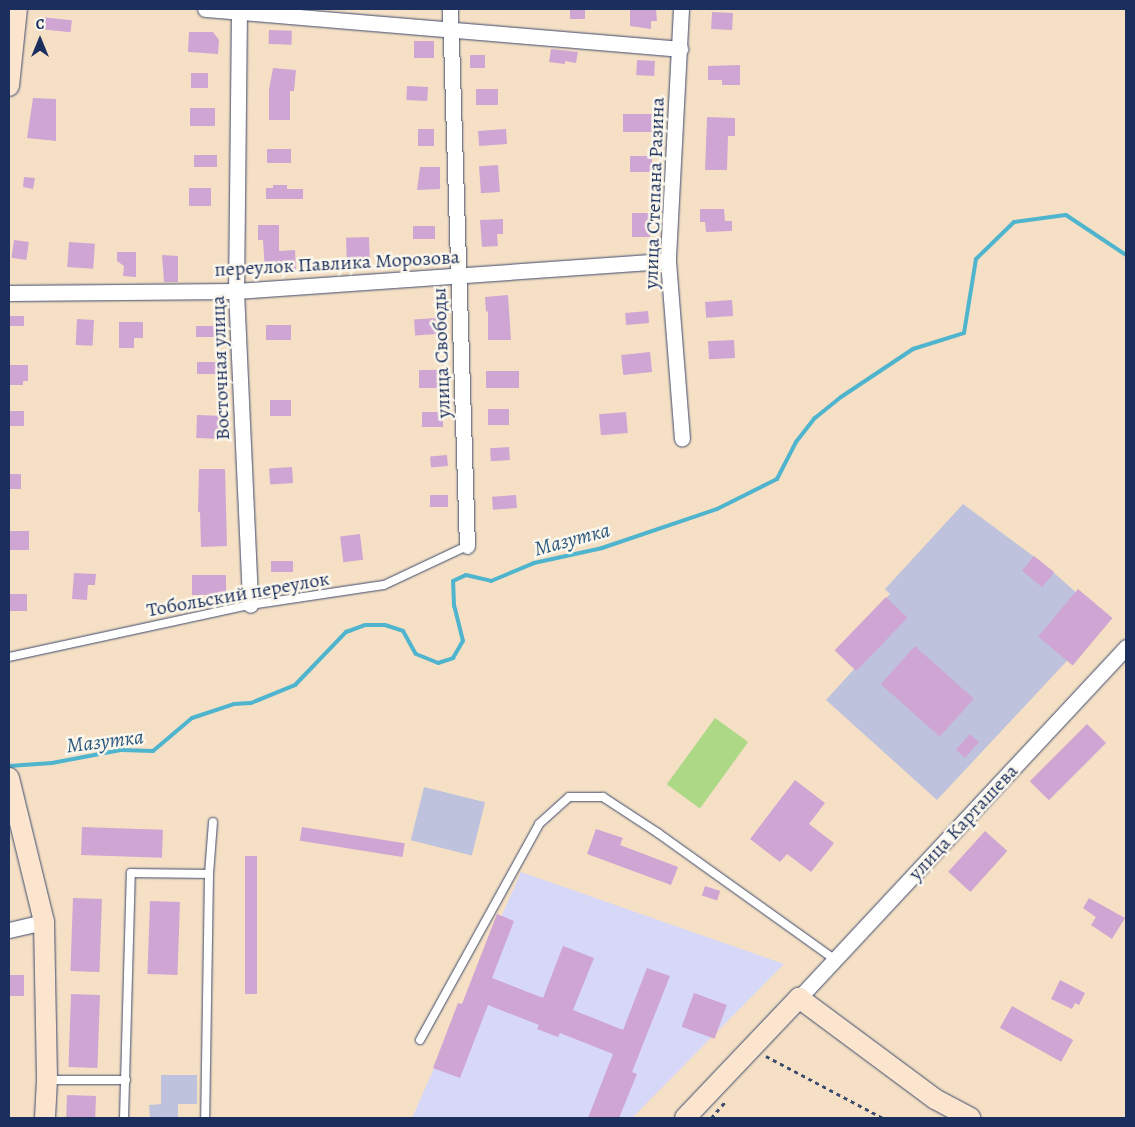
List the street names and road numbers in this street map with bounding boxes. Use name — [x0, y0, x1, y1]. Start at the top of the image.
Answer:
street label: улица Степана Разина — [639, 97, 669, 289]
street label: переулок Павлика Морозова — [214, 245, 460, 281]
street label: улица Свободы — [427, 287, 455, 419]
street label: Восточная улица — [205, 295, 235, 441]
street label: Тобольский переулок — [145, 566, 331, 622]
street label: улица Карташева — [903, 759, 1023, 885]

